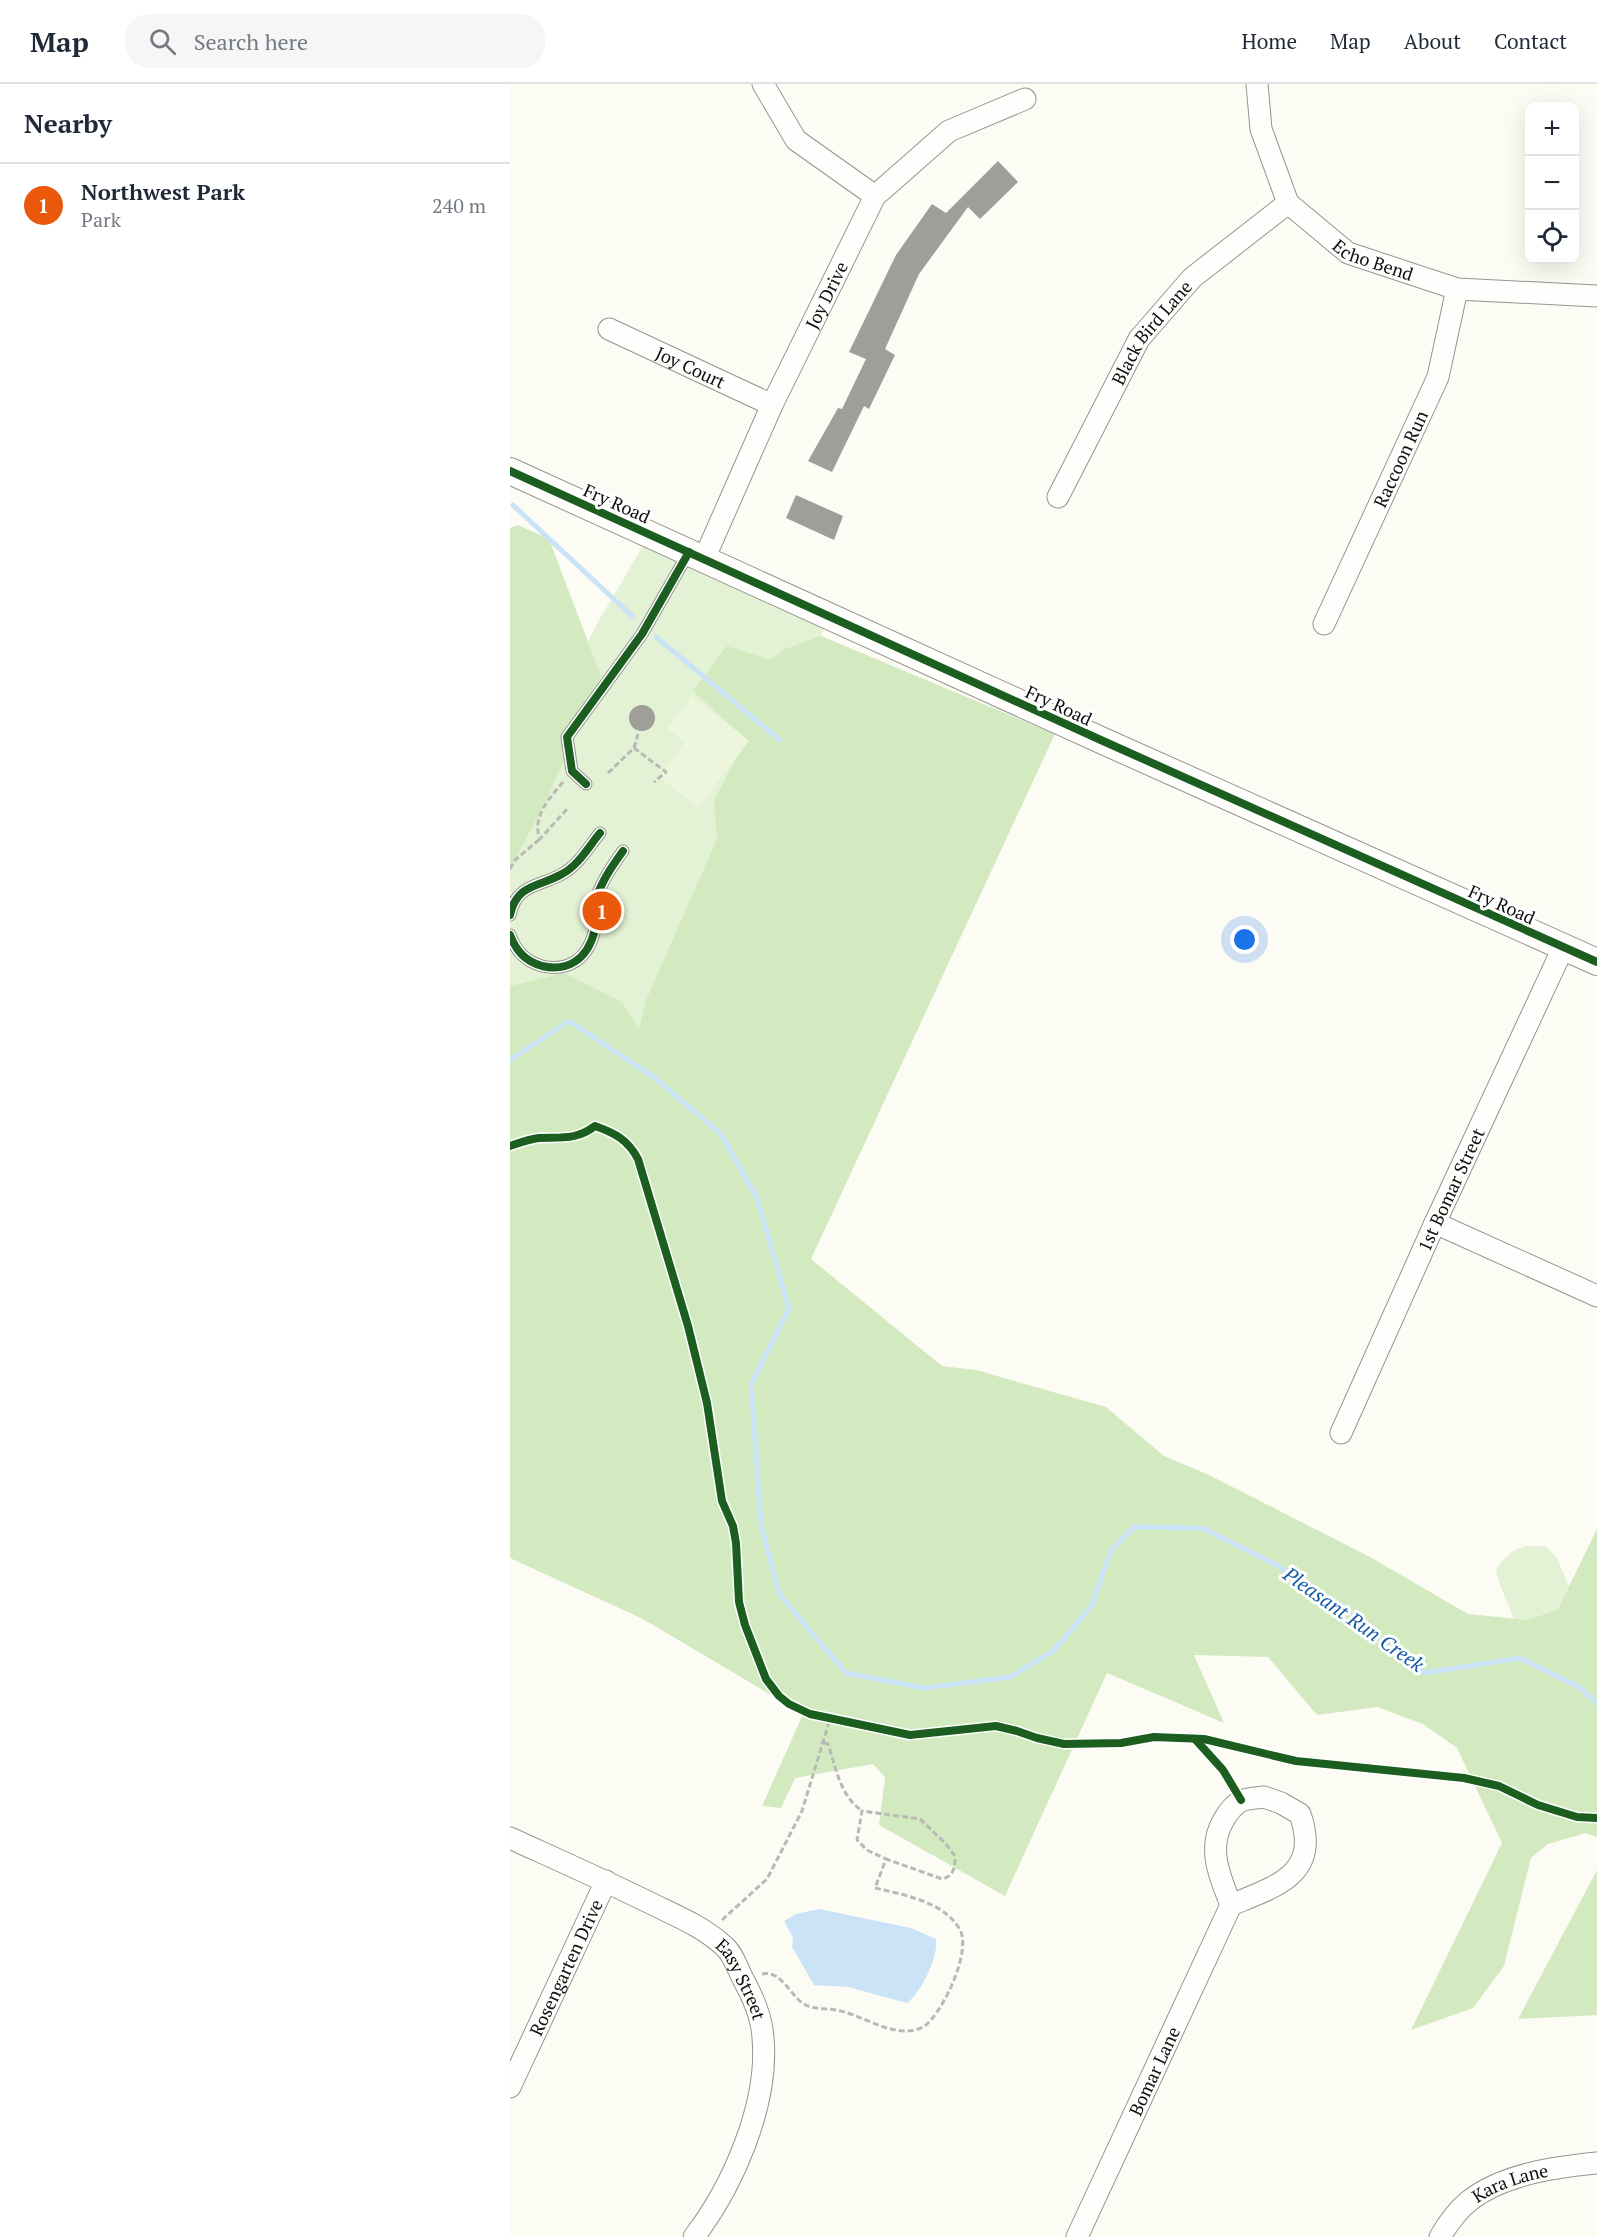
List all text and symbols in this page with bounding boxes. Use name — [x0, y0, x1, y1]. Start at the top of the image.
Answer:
search box — [125, 14, 545, 68]
text: Map — [30, 23, 89, 60]
icon: search — [146, 25, 179, 58]
text: Search here — [194, 27, 308, 56]
text: Home — [1241, 27, 1297, 55]
text: Map — [1330, 27, 1371, 55]
text: About — [1404, 27, 1461, 55]
text: Contact — [1494, 27, 1567, 55]
map controls — [1525, 102, 1579, 264]
button: + — [1525, 102, 1579, 156]
text: Nearby — [24, 106, 112, 140]
button: − — [1525, 156, 1579, 210]
text: Northwest Park — [81, 177, 245, 206]
text: 1 — [38, 192, 49, 219]
text: 240 m — [432, 192, 486, 219]
text: Park — [81, 206, 121, 233]
button: locate — [1525, 210, 1579, 264]
street label: Echo Bend — [1328, 233, 1417, 286]
street label: Joy Drive — [799, 257, 853, 333]
street label: Black Bird Lane — [1106, 275, 1197, 389]
street label: Joy Court — [652, 340, 730, 394]
street label: Raccoon Run — [1368, 406, 1433, 511]
street label: Fry Road — [580, 478, 654, 528]
street label: Fry Road — [1022, 679, 1096, 731]
street label: Fry Road — [1465, 879, 1539, 929]
pin: 1 — [582, 888, 622, 934]
your location — [1230, 925, 1259, 954]
street label: 1st Bomar Street — [1412, 1124, 1490, 1255]
water label: Pleasant Run Creek — [1277, 1560, 1430, 1678]
street label: Rosengarten Drive — [524, 1895, 608, 2039]
street label: Easy Street — [711, 1933, 772, 2023]
street label: Bomar Lane — [1123, 2023, 1185, 2119]
street label: Kara Lane — [1467, 2158, 1550, 2208]

